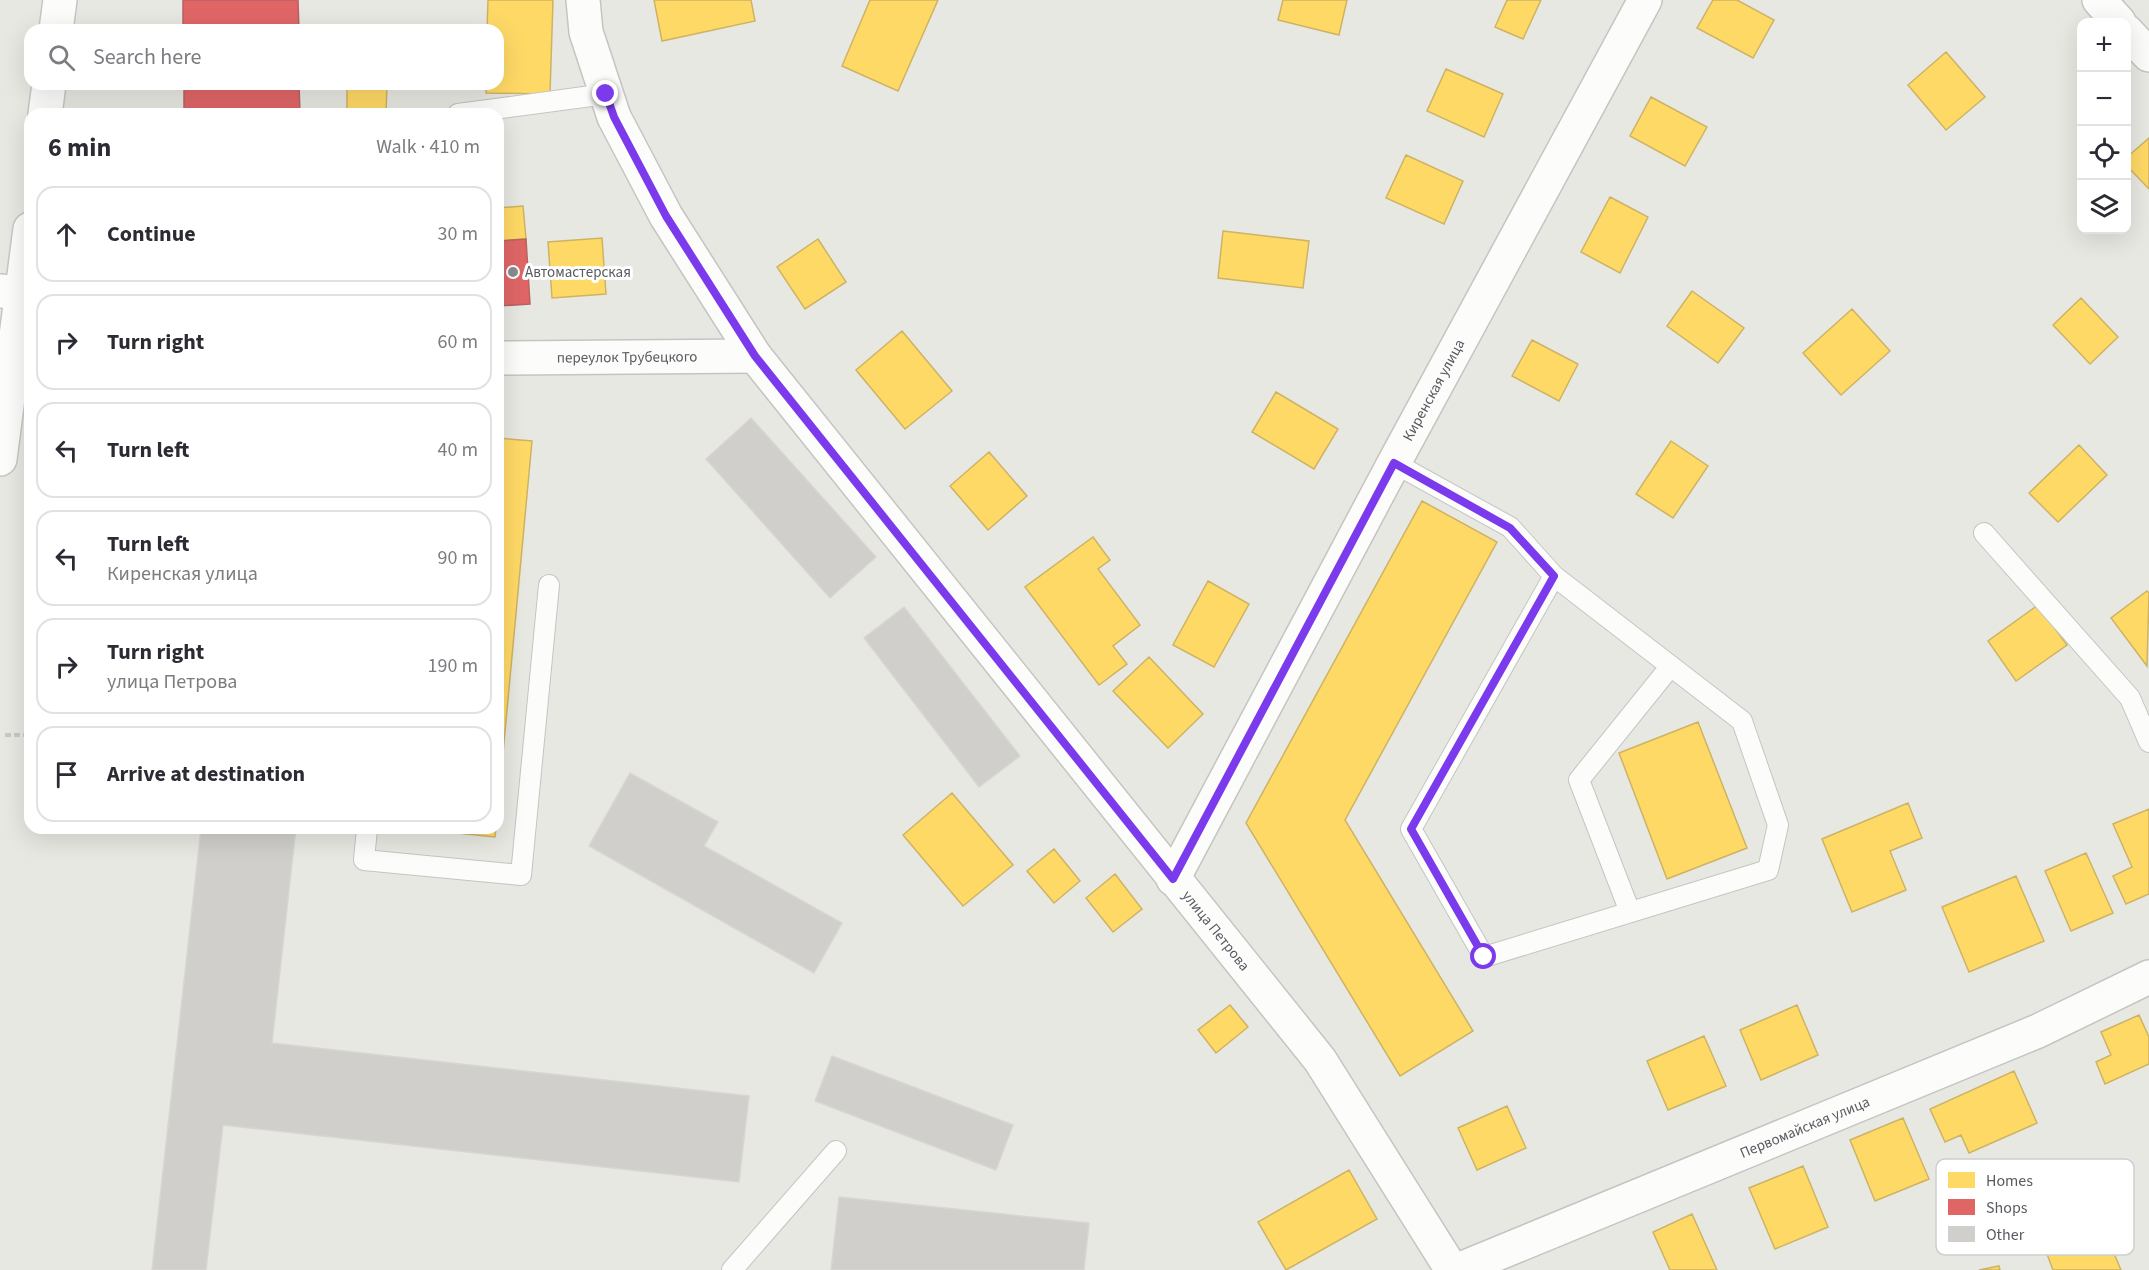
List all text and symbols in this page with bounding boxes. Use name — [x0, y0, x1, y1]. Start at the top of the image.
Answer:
map controls — [2077, 18, 2131, 234]
button: + — [2077, 18, 2131, 72]
search box — [24, 24, 504, 90]
icon: search — [45, 41, 78, 74]
text: Search here — [93, 41, 201, 73]
button: − — [2077, 72, 2131, 126]
route end — [592, 80, 618, 106]
button: locate — [2077, 126, 2131, 180]
text: 6 min — [48, 129, 111, 166]
text: Walk · 410 m — [376, 133, 480, 161]
button: layers — [2077, 180, 2131, 234]
icon: ahead — [50, 218, 83, 251]
text: Continue — [107, 218, 196, 250]
text: 30 m — [438, 220, 478, 248]
place label: Автомастерская — [525, 262, 631, 283]
marker: Автомастерская — [506, 265, 520, 279]
icon: right — [50, 326, 83, 359]
text: Turn right — [107, 326, 204, 358]
text: 60 m — [438, 328, 478, 356]
street label: Киренская улица — [1398, 336, 1470, 445]
street label: переулок Трубецкого — [557, 346, 697, 369]
icon: left — [50, 434, 83, 467]
text: Turn left — [107, 434, 189, 466]
text: 40 m — [438, 436, 478, 464]
text: Turn left — [107, 528, 189, 560]
icon: left — [50, 542, 83, 575]
text: 90 m — [438, 544, 478, 572]
text: Киренская улица — [107, 560, 258, 588]
text: Turn right — [107, 636, 204, 668]
icon: right — [50, 650, 83, 683]
text: 190 m — [428, 652, 478, 680]
text: улица Петрова — [107, 668, 237, 696]
icon: arrive — [50, 758, 83, 791]
text: Arrive at destination — [107, 758, 305, 790]
street label: улица Петрова — [1177, 886, 1255, 976]
route start — [1470, 943, 1496, 969]
street label: Первомайская улица — [1737, 1091, 1873, 1164]
legend — [1936, 1159, 2134, 1255]
text: Homes — [1986, 1170, 2033, 1192]
text: Shops — [1986, 1197, 2028, 1219]
text: Other — [1986, 1224, 2025, 1246]

